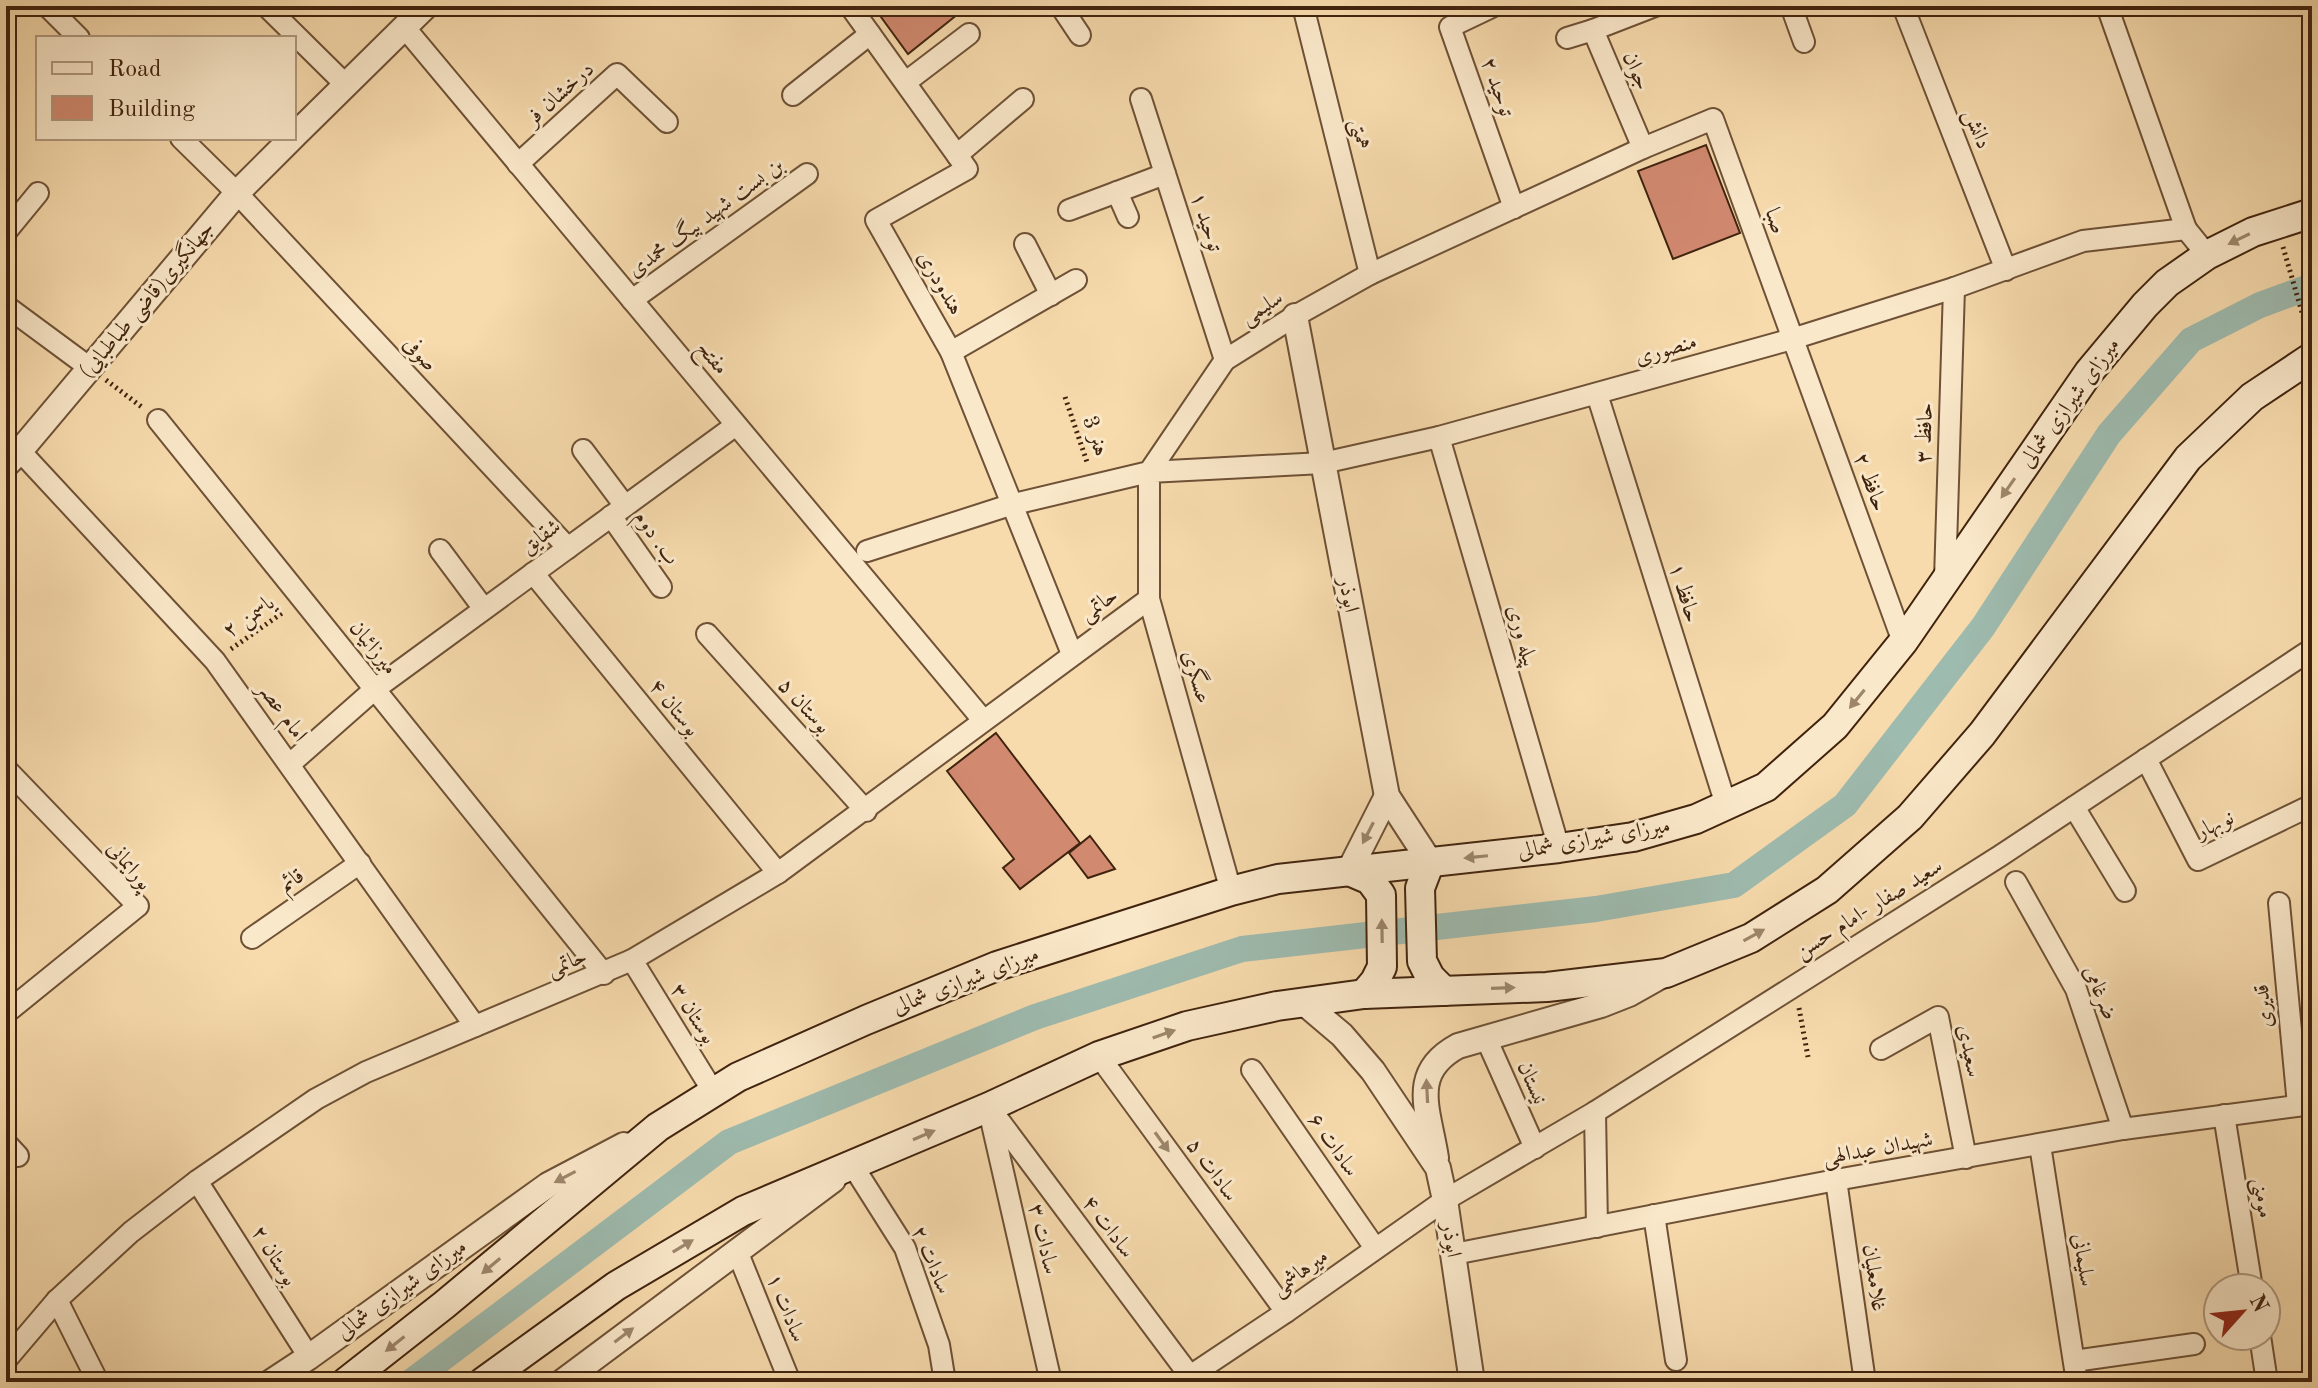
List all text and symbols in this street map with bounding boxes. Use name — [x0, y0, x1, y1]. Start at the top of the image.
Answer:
legend — [36, 36, 296, 140]
street label: جوان — [1617, 49, 1654, 94]
street label: توحید ۲ — [1476, 55, 1518, 120]
text: Road — [108, 58, 161, 82]
street label: درخشان فر — [520, 58, 600, 133]
text: Building — [108, 98, 195, 122]
street label: دانش — [1957, 106, 1995, 153]
street label: همتی — [1343, 116, 1374, 152]
street label: بن بست شهید بیگ محمدی — [622, 151, 789, 283]
street label: توحید ۱ — [1185, 190, 1226, 255]
street label: صبا — [1759, 205, 1790, 237]
street label: جهانگیری(قاضی طباطبایی) — [72, 215, 221, 385]
one-way arrow — [2227, 232, 2250, 246]
street label: هندودری — [912, 247, 967, 319]
street label: سلیمی — [1237, 287, 1289, 332]
street label: منصوری — [1633, 331, 1700, 370]
street label: صوفی — [398, 332, 441, 376]
street label: میرزای شیرازی شمالی — [2016, 334, 2125, 473]
street label: مفتح — [687, 337, 732, 383]
street label: حافظ ۳ — [1912, 402, 1937, 464]
street label: هنر 3 — [1078, 413, 1112, 459]
street label: حافظ ۲ — [1849, 450, 1892, 514]
one-way arrow — [2001, 477, 2016, 498]
street label: ب. دوم — [624, 507, 683, 573]
street label: شقایق — [517, 515, 566, 559]
street label: حافظ ۱ — [1665, 561, 1704, 625]
street label: ابوذر — [1332, 574, 1362, 615]
street label: حاتمی — [1076, 584, 1124, 628]
street label: یاسمن ۲ — [219, 591, 282, 645]
street label: پیله وری — [1500, 602, 1541, 670]
street label: میرزائیان — [344, 617, 401, 680]
street label: عسگری — [1177, 647, 1217, 706]
street label: بوستان ۵ — [773, 674, 834, 739]
street label: بوستان ۴ — [644, 675, 703, 741]
street label: امام عصر — [246, 676, 311, 750]
one-way arrow — [1849, 689, 1865, 709]
street label: نوبهار — [2191, 807, 2238, 846]
street label: میرزای شیرازی شمالی — [1516, 815, 1672, 864]
one-way arrow — [1361, 822, 1375, 845]
street label: پورایمانی — [99, 837, 157, 899]
one-way arrow — [1463, 851, 1488, 864]
street label: سعید صفار -امام حسن — [1791, 855, 1950, 969]
street label: قائم — [275, 864, 312, 903]
one-way arrow — [1375, 918, 1388, 943]
one-way arrow — [1743, 928, 1766, 942]
street label: میرزای شیرازی شمالی — [890, 943, 1042, 1020]
street label: حاتمی — [544, 945, 591, 984]
street label: ضرغامی — [2077, 963, 2121, 1024]
street label: بوستان ۳ — [665, 980, 720, 1048]
one-way arrow — [1491, 982, 1516, 995]
street label: قدیری — [2251, 983, 2277, 1029]
street label: سعیدی — [1953, 1023, 1985, 1079]
one-way arrow — [1152, 1027, 1176, 1039]
street label: نیستان — [1512, 1058, 1551, 1108]
one-way arrow — [1420, 1079, 1433, 1104]
street label: سادات ۶ — [1303, 1109, 1363, 1181]
one-way arrow — [912, 1128, 936, 1141]
street label: شهیدان عبدالهی — [1821, 1129, 1935, 1172]
one-way arrow — [1154, 1131, 1170, 1153]
street label: سادات ۵ — [1182, 1135, 1242, 1205]
one-way arrow — [553, 1170, 576, 1183]
street label: مومنی — [2245, 1176, 2276, 1220]
street label: سادات ۴ — [1078, 1192, 1138, 1262]
street label: سادات ۳ — [1024, 1202, 1062, 1276]
street label: ابوذر — [1436, 1219, 1465, 1259]
street label: بوستان ۲ — [246, 1222, 301, 1290]
street label: سادات ۲ — [907, 1223, 955, 1297]
street label: سلیمانی — [2068, 1232, 2098, 1288]
street label: میرزای شیرازی شمالی — [333, 1236, 472, 1345]
one-way arrow — [672, 1239, 694, 1253]
street label: غلامعلیان — [1858, 1243, 1890, 1313]
street label: میرهاشمی — [1268, 1245, 1334, 1303]
one-way arrow — [481, 1257, 501, 1274]
street label: سادات ۱ — [762, 1271, 810, 1345]
north arrow — [2202, 1272, 2282, 1352]
text: N — [2244, 1291, 2272, 1316]
one-way arrow — [614, 1328, 635, 1344]
one-way arrow — [385, 1335, 405, 1351]

